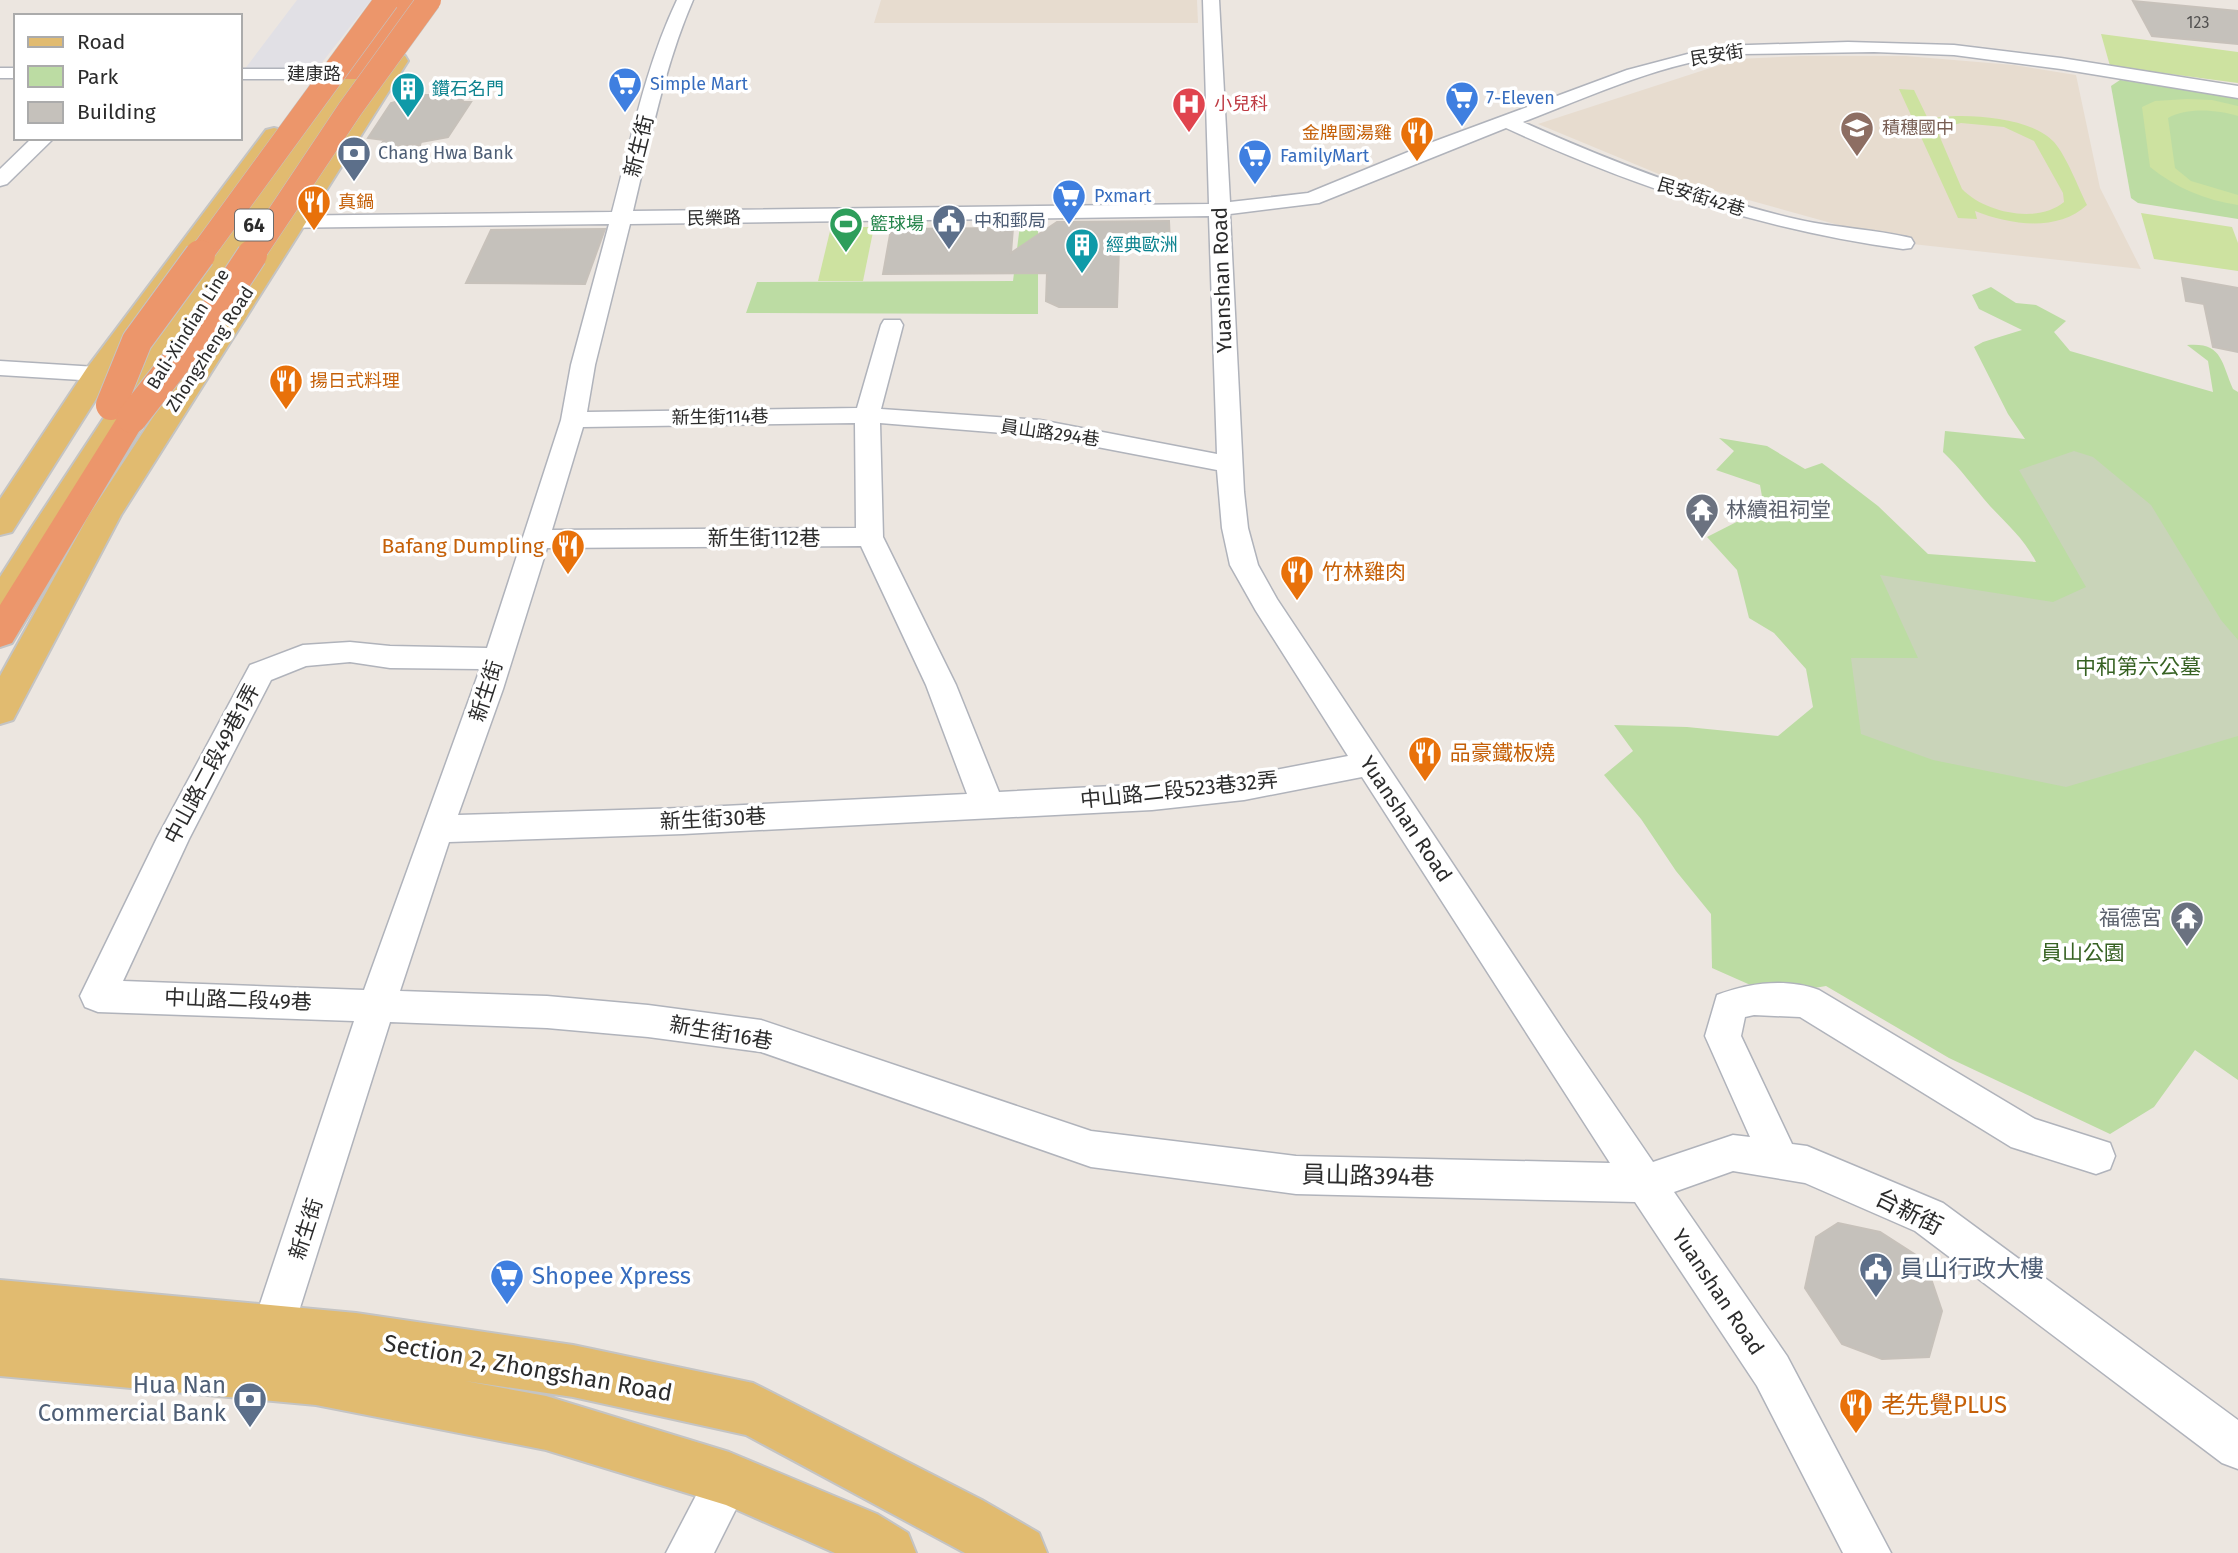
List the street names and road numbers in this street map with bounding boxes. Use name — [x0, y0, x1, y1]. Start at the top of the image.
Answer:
street label: 民安街 — [1689, 40, 1745, 70]
street label: 建康路 — [287, 63, 341, 85]
street label: 新生街 — [619, 112, 659, 180]
street label: 民安街42巷 — [1655, 173, 1747, 221]
street label: Yuanshan Road — [1206, 206, 1238, 354]
street label: 民樂路 — [687, 207, 741, 229]
road number: 64 — [235, 210, 273, 241]
street label: Bali-Xindian Line — [142, 265, 234, 393]
street label: Zhongzheng Road — [161, 282, 259, 416]
street label: 新生街114巷 — [671, 405, 769, 429]
street label: 員山路294巷 — [999, 415, 1101, 451]
street label: 新生街112巷 — [708, 525, 820, 551]
street label: 新生街 — [464, 657, 508, 725]
street label: 中山路二段49巷1弄 — [159, 679, 265, 849]
street label: Yuanshan Road — [1354, 751, 1458, 887]
street label: 中山路二段523巷32弄 — [1079, 767, 1279, 813]
street label: 新生街30巷 — [659, 803, 767, 835]
street label: 中山路二段49巷 — [164, 984, 312, 1016]
street label: 新生街16巷 — [667, 1011, 775, 1055]
street label: 員山路394巷 — [1301, 1161, 1435, 1191]
street label: 台新街 — [1871, 1183, 1947, 1241]
street label: 新生街 — [284, 1195, 328, 1263]
street label: Yuanshan Road — [1666, 1224, 1770, 1360]
street label: Section 2, Zhongshan Road — [381, 1329, 675, 1407]

